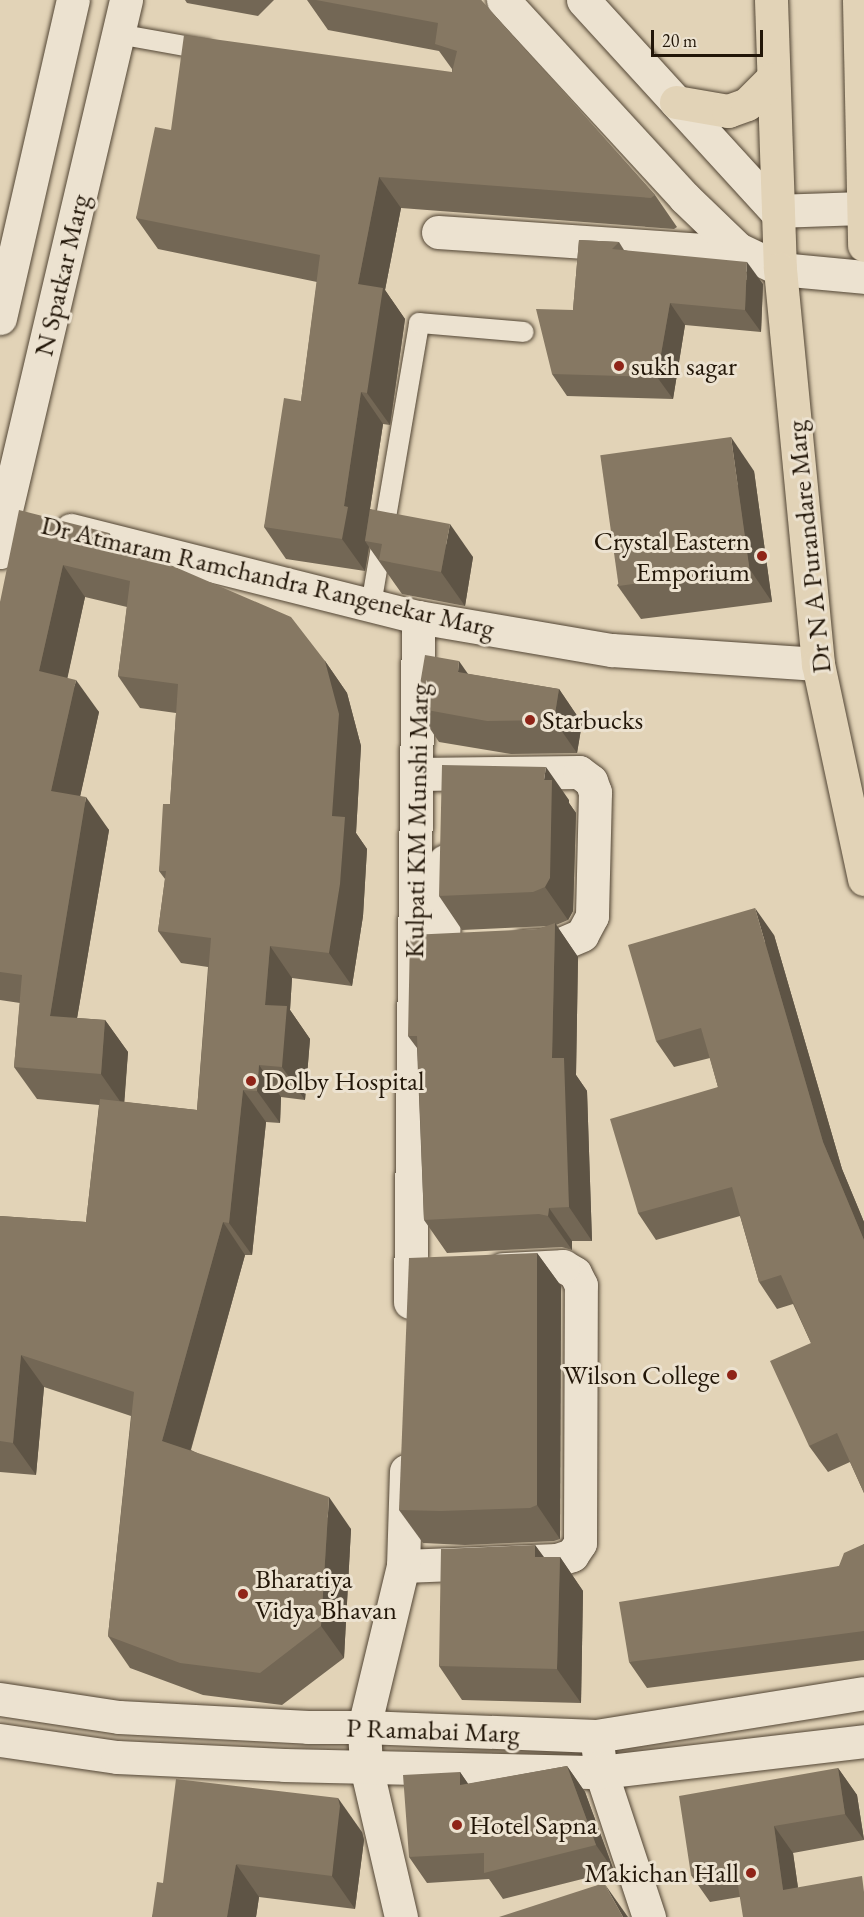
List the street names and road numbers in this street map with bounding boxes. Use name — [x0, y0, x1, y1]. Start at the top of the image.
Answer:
street label: N Spatkar Marg — [27, 191, 95, 359]
street label: Dr N A Purandare Marg — [779, 419, 837, 675]
street label: Dr Atmaram Ramchandra Rangenekar Marg — [38, 508, 498, 644]
street label: Kulpati KM Munshi Marg — [397, 683, 435, 959]
street label: P Ramabai Marg — [346, 1711, 520, 1749]

